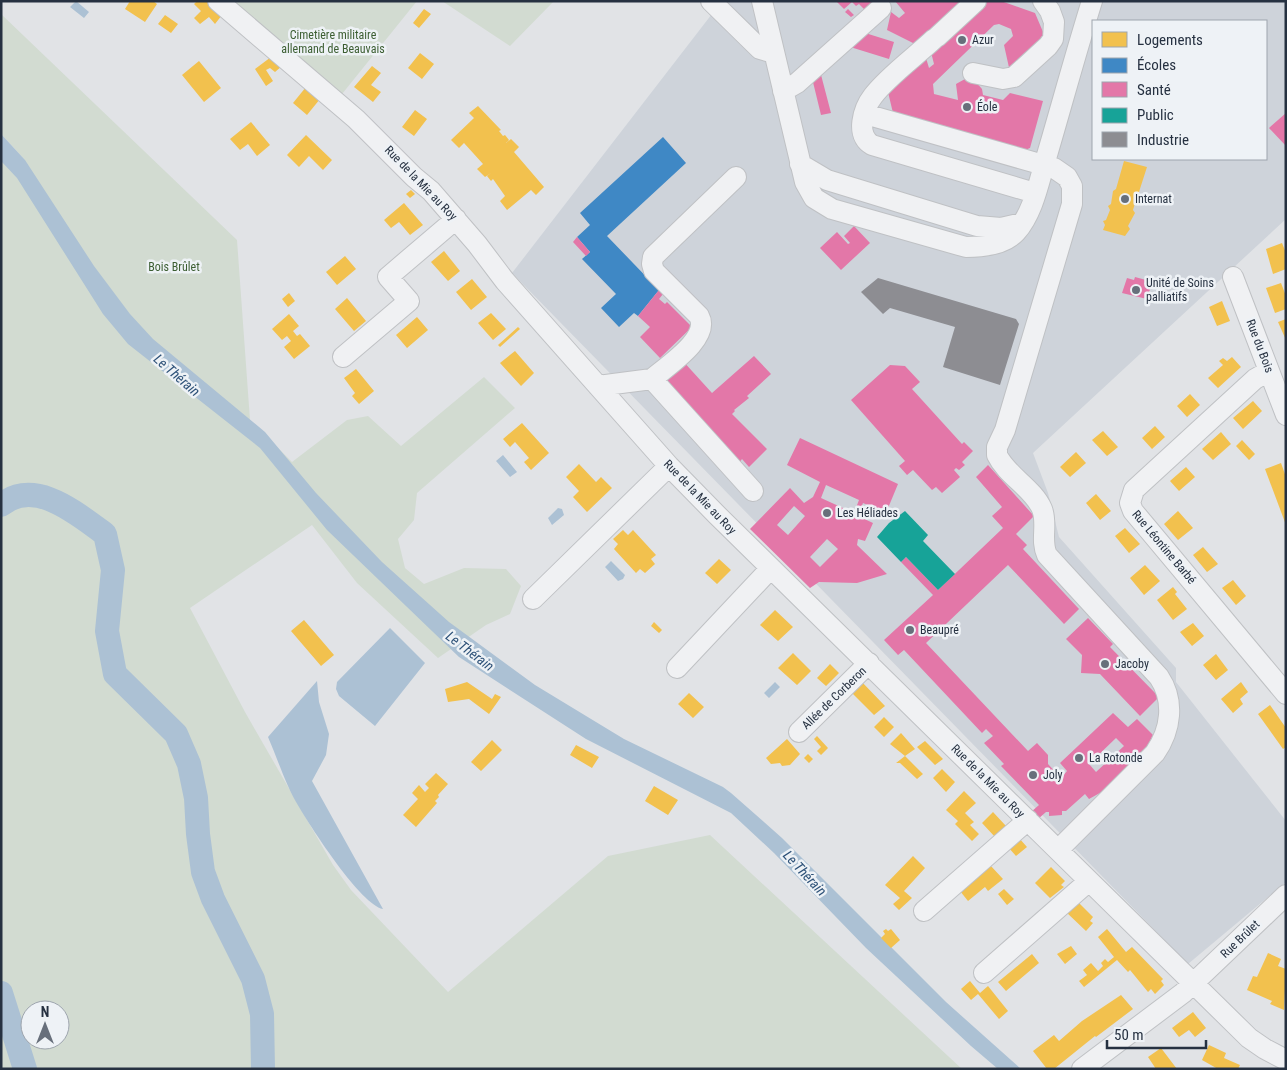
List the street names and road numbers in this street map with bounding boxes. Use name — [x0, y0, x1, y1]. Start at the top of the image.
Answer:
street label: Rue de la Mie au Roy — [382, 143, 460, 223]
street label: Rue du Bois — [1243, 317, 1277, 375]
street label: Rue de la Mie au Roy — [661, 457, 739, 537]
street label: Rue Léontine Barbé — [1129, 507, 1199, 587]
street label: Allée de Corberon — [799, 664, 869, 732]
street label: Rue de la Mie au Roy — [948, 741, 1028, 821]
street label: Rue Brûlet — [1218, 917, 1263, 961]

